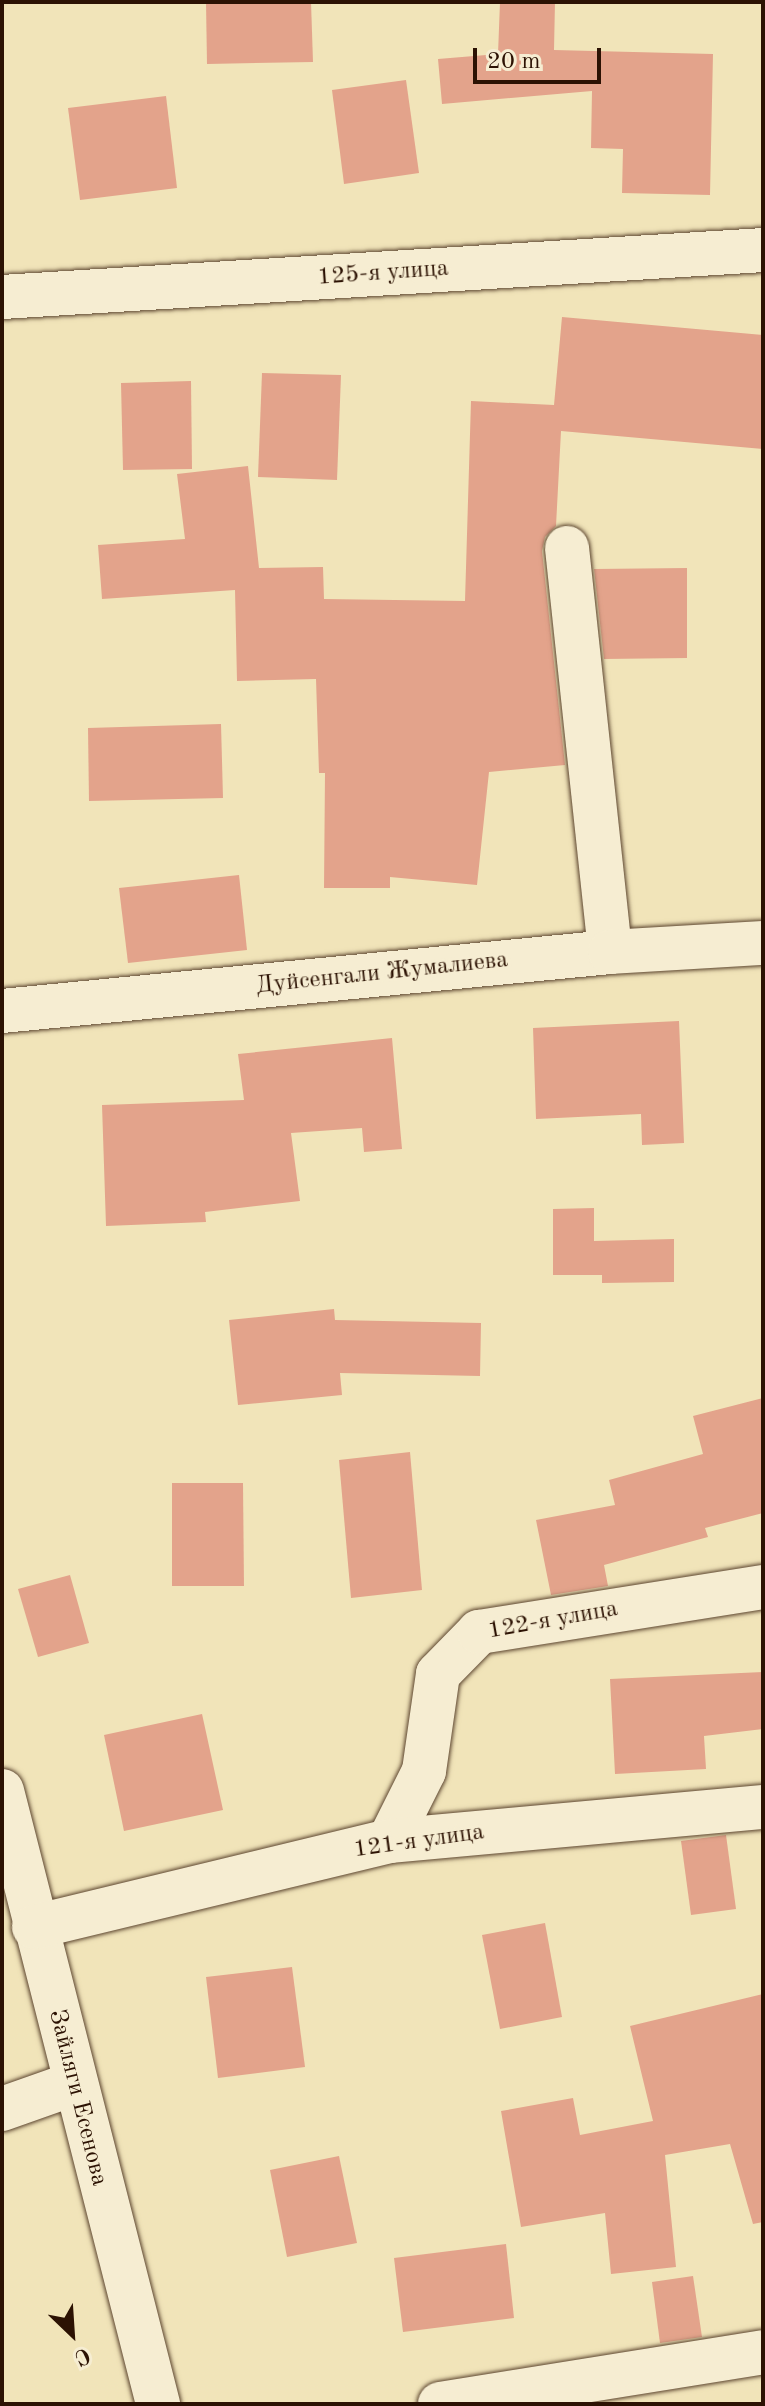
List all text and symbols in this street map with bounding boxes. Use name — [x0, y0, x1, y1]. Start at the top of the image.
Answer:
scale bar — [477, 32, 605, 82]
text: 20 m — [487, 50, 541, 74]
street label: 125-я улица — [317, 255, 449, 293]
street label: Дуйсенгали Жумалиева — [255, 946, 509, 1002]
street label: 122-я улица — [486, 1595, 620, 1647]
street label: 121-я улица — [352, 1819, 486, 1865]
street label: Зайляги Есенова — [41, 2007, 113, 2189]
north arrow — [32, 2294, 112, 2374]
text: С — [71, 2343, 93, 2369]

